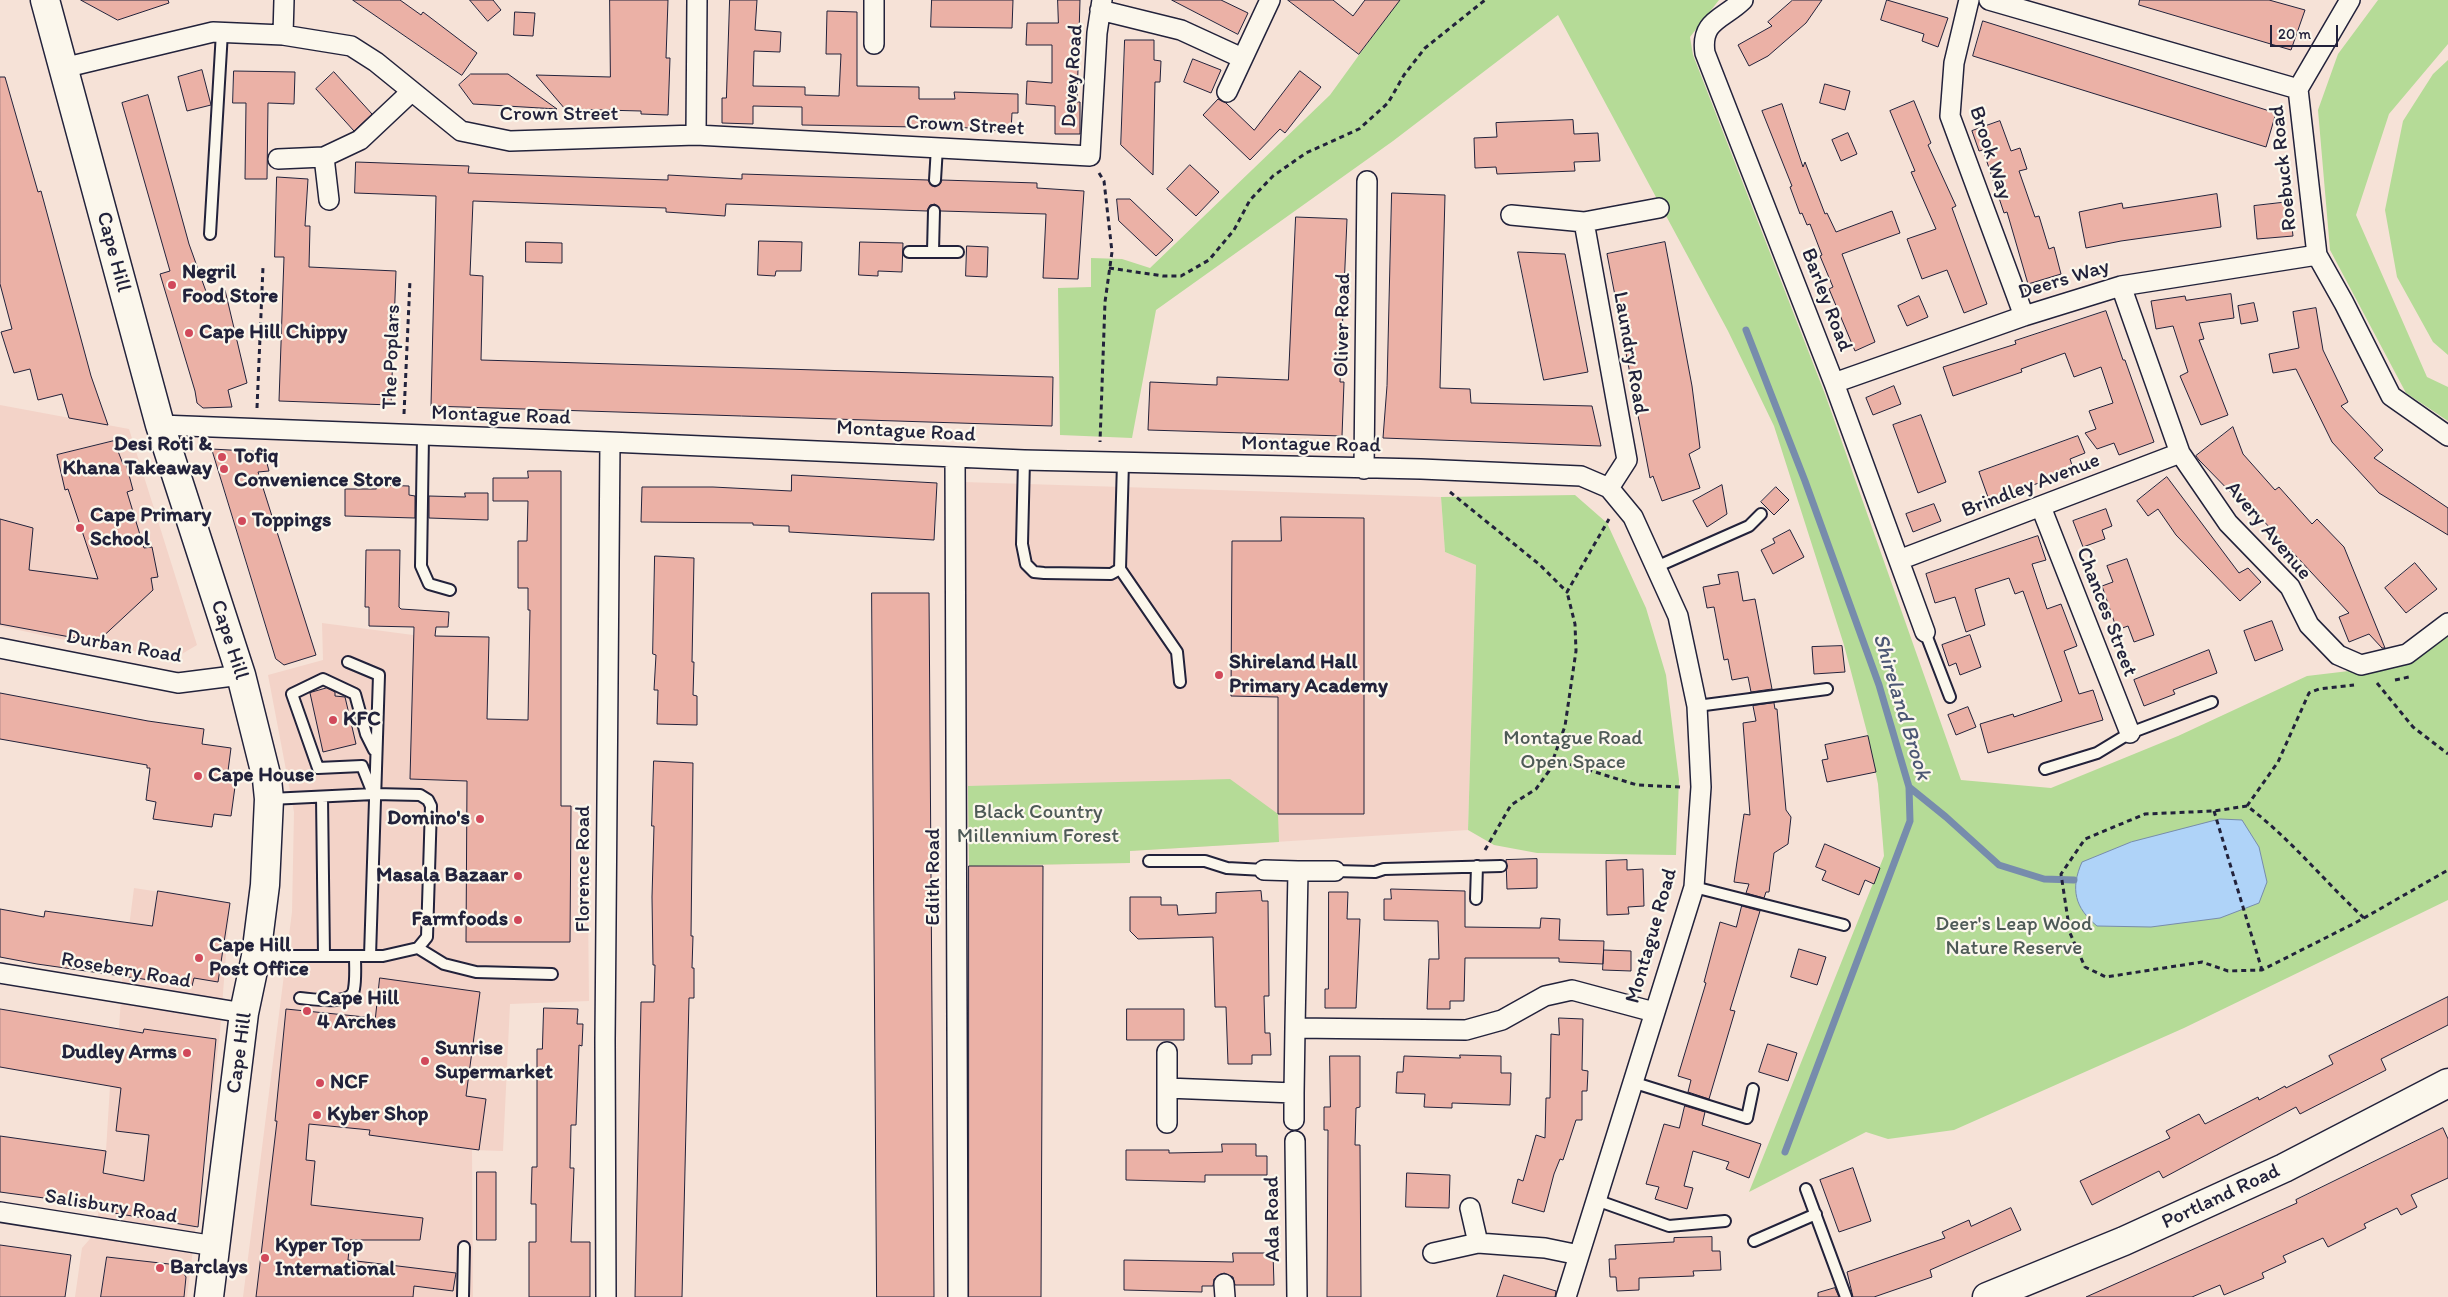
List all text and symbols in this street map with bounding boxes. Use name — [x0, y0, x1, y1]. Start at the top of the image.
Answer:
scale bar — [2273, 15, 2340, 47]
street label: Devey Road — [1057, 24, 1089, 128]
text: 20 m — [2278, 25, 2311, 43]
street label: Crown Street — [500, 102, 618, 128]
street label: Brook Way — [1963, 103, 2017, 203]
street label: Roebuck Road — [2265, 104, 2303, 232]
street label: Crown Street — [905, 110, 1025, 142]
street label: Cape Hill — [90, 209, 136, 295]
street label: Barley Road — [1795, 245, 1857, 355]
street label: Deers Way — [2015, 254, 2113, 306]
place label: Negril Food Store — [182, 260, 278, 310]
street label: Oliver Road — [1329, 273, 1357, 377]
marker: Negril Food Store — [166, 279, 178, 291]
street label: Laundry Road — [1607, 290, 1653, 416]
street label: The Poplars — [378, 304, 406, 410]
place label: Cape Hill Chippy — [199, 320, 347, 346]
marker: Cape Hill Chippy — [183, 327, 195, 339]
street label: Montague Road — [431, 401, 571, 431]
street label: Montague Road — [836, 416, 976, 448]
street label: Montague Road — [1241, 431, 1381, 459]
place label: Desi Roti & Khana Takeaway — [63, 432, 212, 482]
place label: Tofiq Convenience Store — [234, 444, 402, 494]
street label: Brindley Avenue — [1958, 448, 2104, 524]
marker: Desi Roti & Khana Takeaway — [216, 451, 228, 463]
marker: Tofiq Convenience Store — [218, 463, 230, 475]
street label: Avery Avenue — [2219, 477, 2317, 585]
place label: Cape Primary School — [90, 503, 211, 553]
place label: Toppings — [252, 508, 331, 534]
marker: Toppings — [236, 515, 248, 527]
marker: Cape Primary School — [74, 522, 86, 534]
street label: Chances Street — [2070, 544, 2142, 680]
street label: Cape Hill — [204, 597, 254, 683]
street label: Durban Road — [64, 624, 184, 670]
water label: Shireland Brook — [1866, 630, 1936, 784]
place label: Shireland Hall Primary Academy — [1229, 650, 1388, 700]
marker: Shireland Hall Primary Academy — [1213, 669, 1225, 681]
place label: KFC — [343, 707, 381, 733]
marker: KFC — [327, 714, 339, 726]
park label: Montague Road Open Space — [1503, 726, 1643, 776]
place label: Cape House — [208, 763, 314, 789]
marker: Cape House — [192, 770, 204, 782]
park label: Black Country Millennium Forest — [957, 800, 1119, 850]
street label: Florence Road — [571, 805, 597, 933]
place label: Domino's — [387, 806, 470, 832]
marker: Domino's — [474, 813, 486, 825]
street label: Edith Road — [921, 828, 947, 926]
place label: Masala Bazaar — [376, 863, 508, 889]
street label: Montague Road — [1621, 865, 1683, 1007]
marker: Masala Bazaar — [512, 870, 524, 882]
place label: Farmfoods — [412, 907, 508, 933]
park label: Deer's Leap Wood Nature Reserve — [1935, 912, 2093, 962]
marker: Farmfoods — [512, 914, 524, 926]
place label: Cape Hill Post Office — [209, 933, 309, 983]
street label: Rosebery Road — [59, 947, 193, 995]
marker: Cape Hill Post Office — [193, 952, 205, 964]
place label: Cape Hill 4 Arches — [317, 986, 399, 1036]
marker: Cape Hill 4 Arches — [301, 1005, 313, 1017]
street label: Cape Hill — [222, 1011, 258, 1095]
place label: Sunrise Supermarket — [435, 1036, 553, 1086]
place label: Dudley Arms — [61, 1040, 177, 1066]
marker: Dudley Arms — [181, 1047, 193, 1059]
marker: Sunrise Supermarket — [419, 1055, 431, 1067]
place label: NCF — [330, 1070, 368, 1096]
marker: NCF — [314, 1077, 326, 1089]
place label: Kyber Shop — [327, 1102, 428, 1128]
marker: Kyber Shop — [311, 1109, 323, 1121]
street label: Portland Road — [2158, 1159, 2284, 1235]
street label: Ada Road — [1260, 1176, 1286, 1262]
street label: Salisbury Road — [43, 1184, 179, 1230]
place label: Kyper Top International — [275, 1233, 395, 1283]
marker: Kyper Top International — [259, 1252, 271, 1264]
place label: Barclays — [170, 1255, 248, 1281]
marker: Barclays — [154, 1262, 166, 1274]

